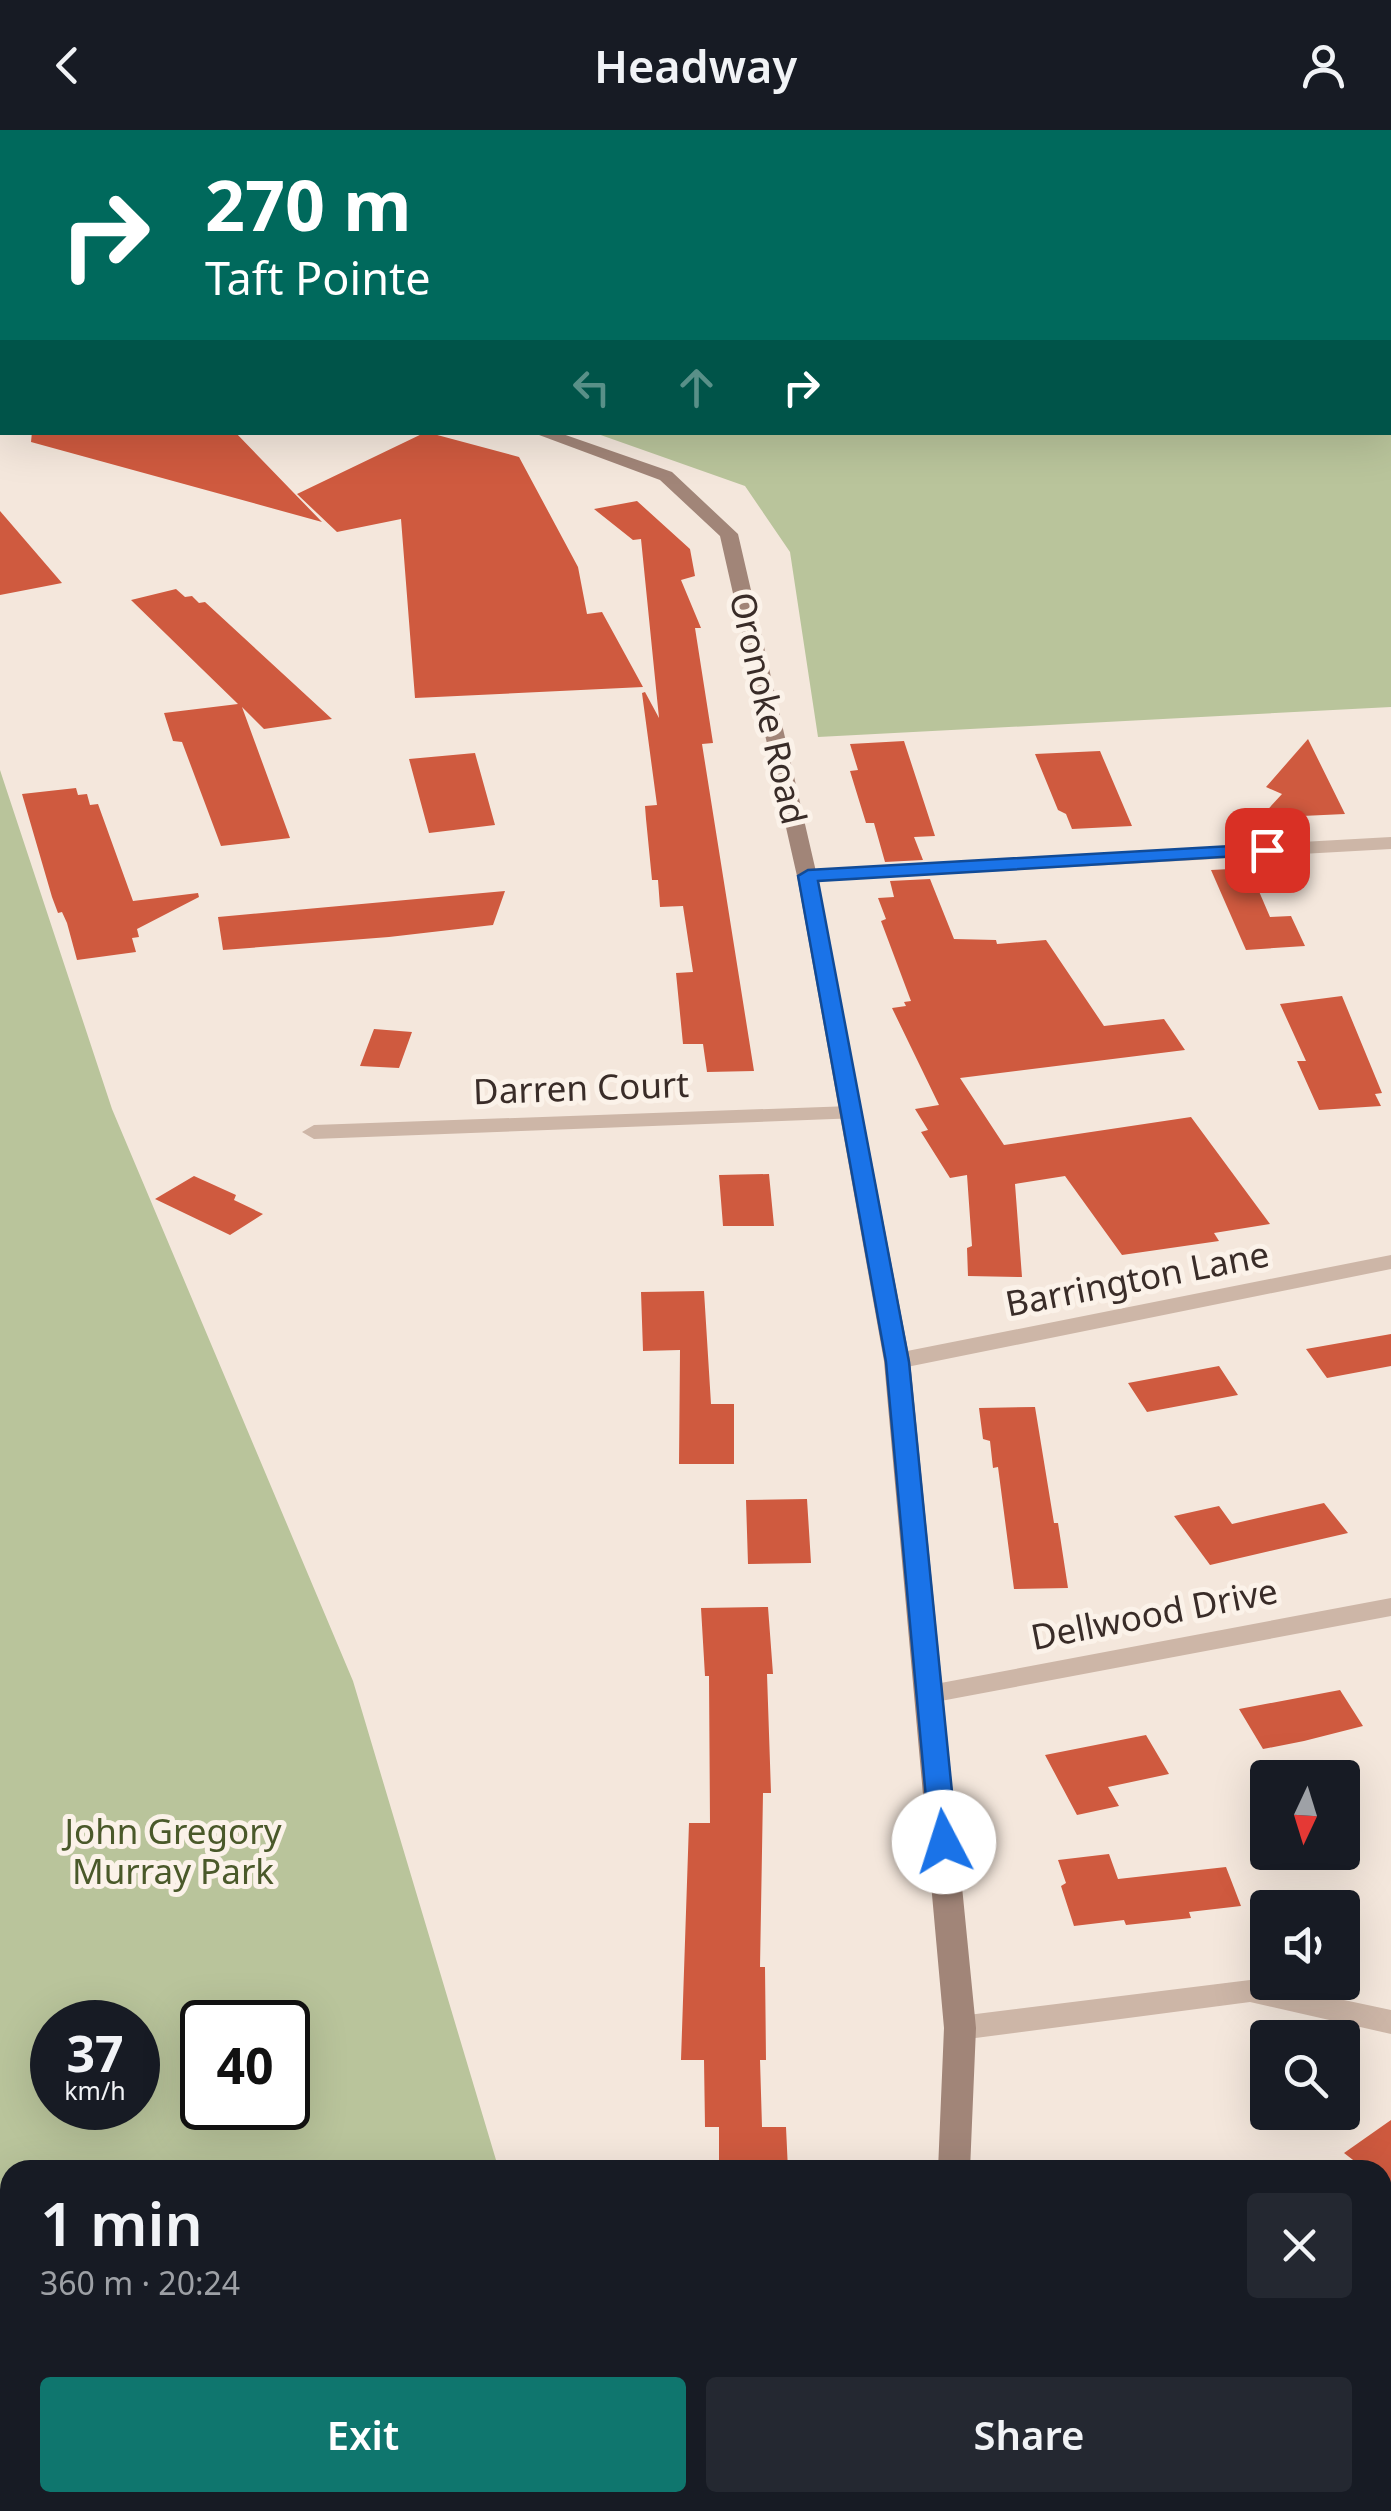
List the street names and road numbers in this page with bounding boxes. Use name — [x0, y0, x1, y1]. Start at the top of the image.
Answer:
street label: Oronoke Road — [719, 587, 819, 829]
street label: Darren Court — [472, 1060, 690, 1114]
street label: Barrington Lane — [1001, 1229, 1273, 1327]
street label: Dellwood Drive — [1027, 1566, 1281, 1660]

